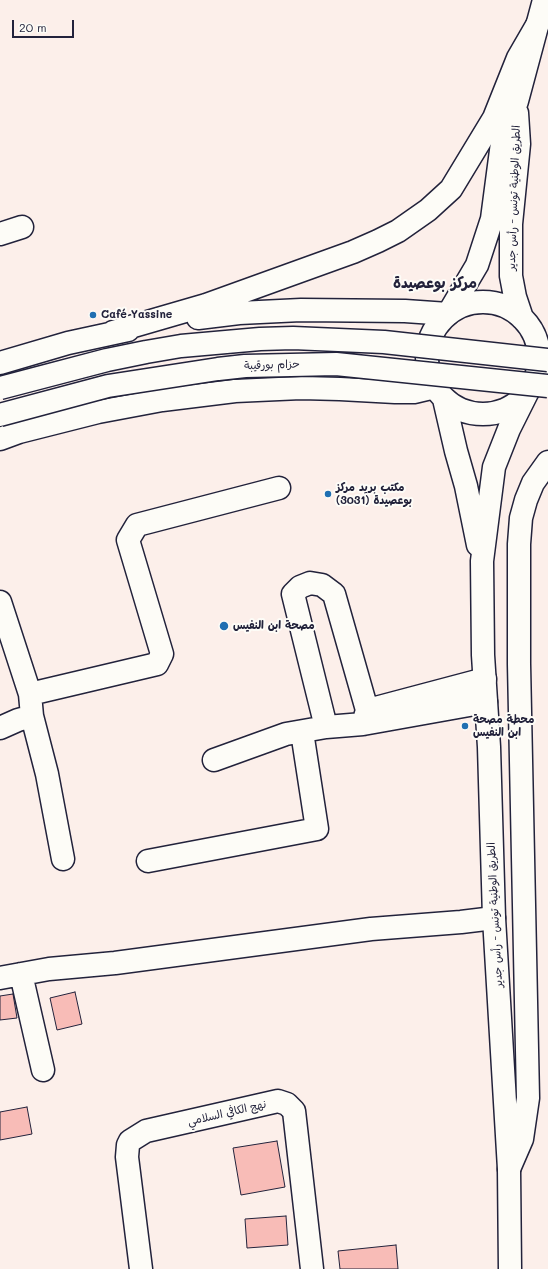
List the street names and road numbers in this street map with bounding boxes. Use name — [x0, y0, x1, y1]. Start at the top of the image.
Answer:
street label: الطريق الوطنية تونس - رأس جدير — [505, 125, 523, 271]
street label: حزام بورقيبة — [244, 357, 300, 373]
street label: الطريق الوطنية تونس - رأس جدير — [485, 842, 505, 988]
street label: نهج الكافي السلامي — [186, 1098, 268, 1128]

